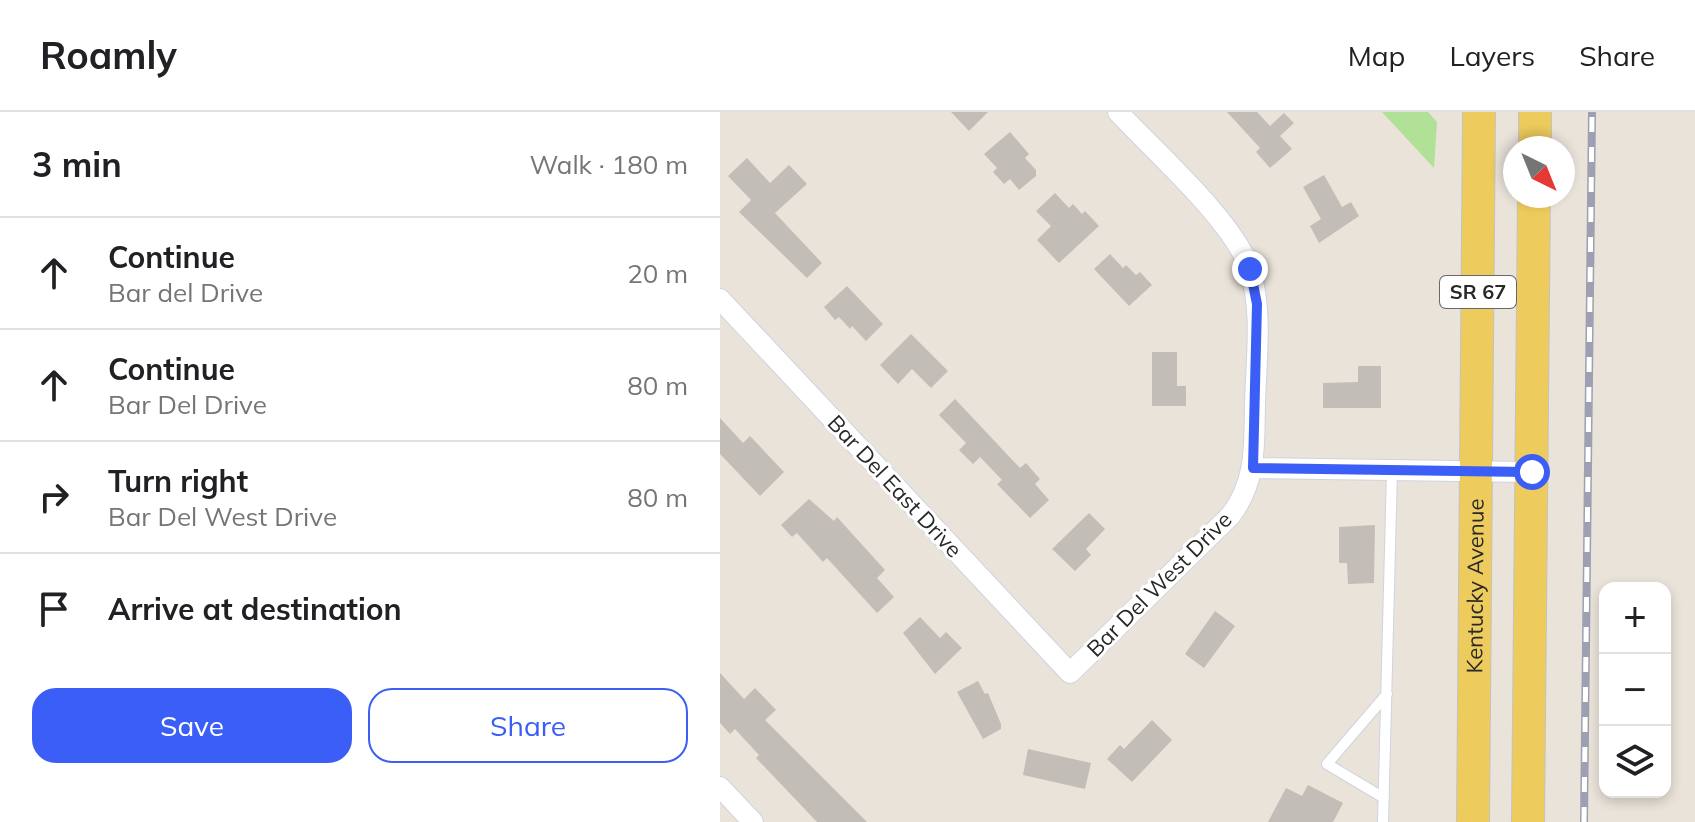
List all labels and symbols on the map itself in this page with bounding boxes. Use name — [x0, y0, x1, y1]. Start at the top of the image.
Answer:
north arrow — [1503, 136, 1575, 208]
route end — [1232, 251, 1268, 287]
road number: SR 67 — [1440, 276, 1516, 308]
street label: Bar Del East Drive — [822, 409, 968, 563]
route start — [1514, 454, 1550, 490]
street label: Kentucky Avenue — [1460, 498, 1490, 674]
street label: Bar Del West Drive — [1081, 506, 1237, 662]

